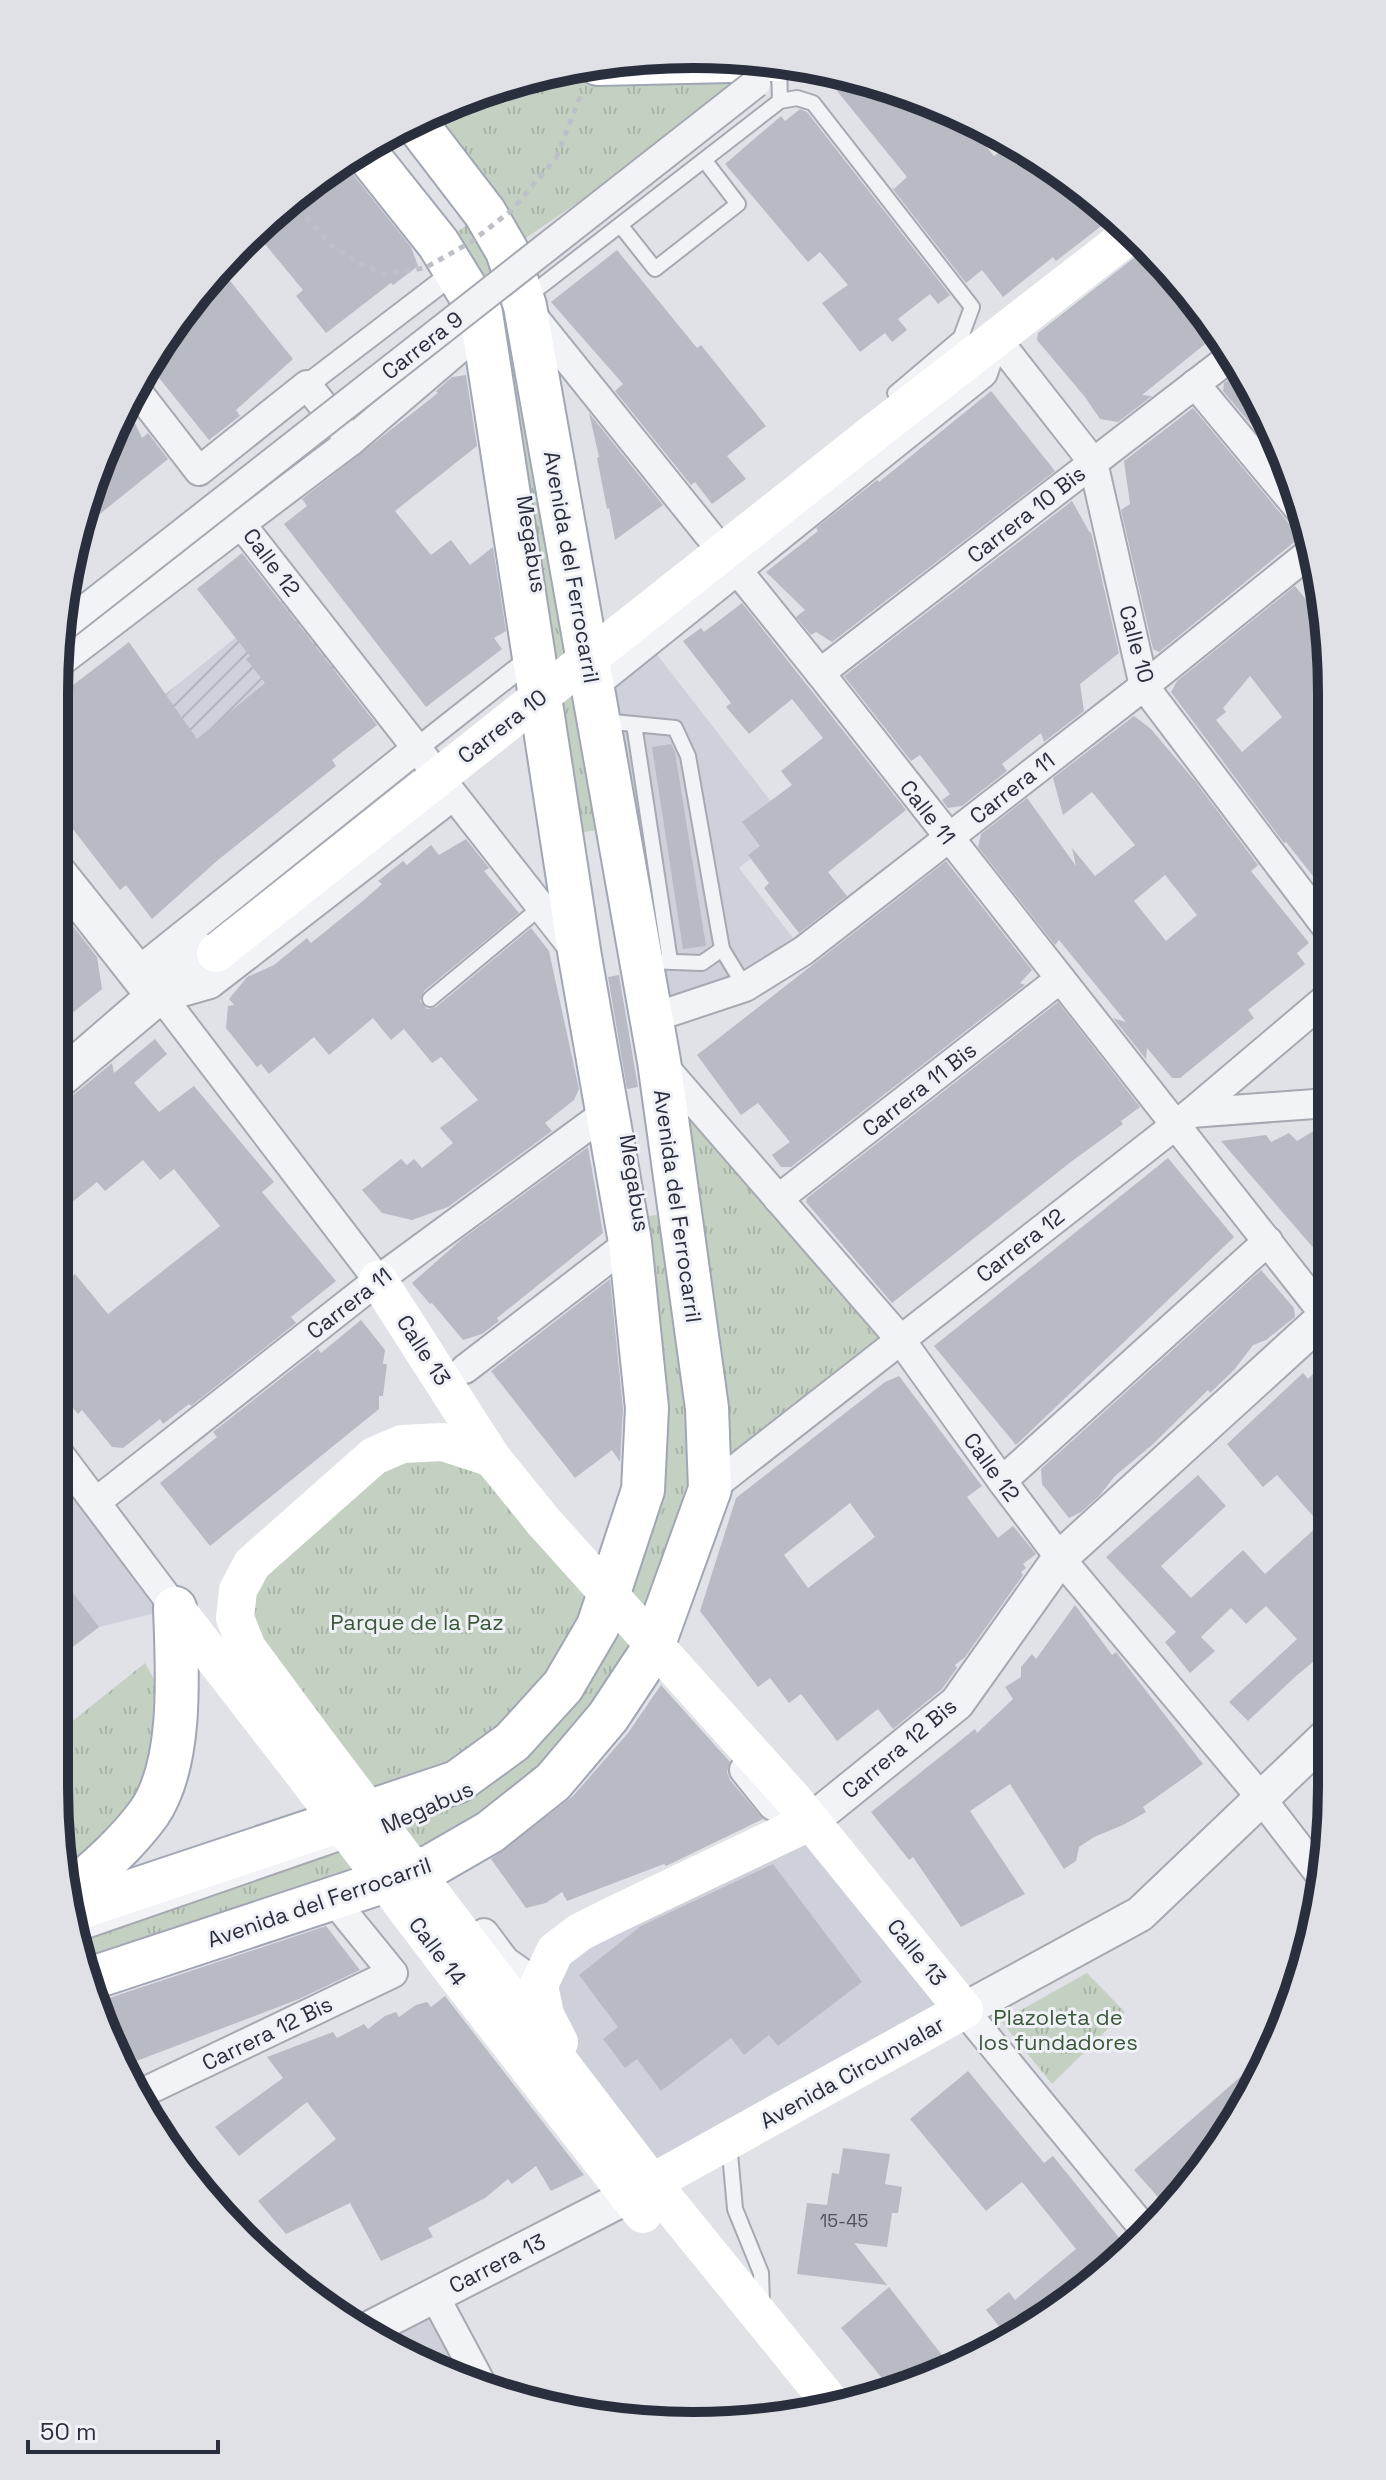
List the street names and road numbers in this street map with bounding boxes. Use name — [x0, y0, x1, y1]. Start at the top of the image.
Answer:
street label: Carrera 9 — [376, 305, 468, 385]
street label: Avenida del Ferrocarril — [538, 449, 606, 685]
street label: Carrera 10 Bis — [961, 459, 1091, 569]
street label: Megabus — [511, 493, 553, 595]
street label: Calle 12 — [237, 522, 307, 602]
street label: Calle 10 — [1113, 602, 1161, 686]
street label: Carrera 10 — [452, 682, 552, 770]
street label: Carrera 11 — [964, 746, 1060, 830]
street label: Calle 11 — [894, 774, 962, 850]
street label: Carrera 11 Bis — [856, 1036, 982, 1142]
street label: Avenida del Ferrocarril — [648, 1088, 708, 1324]
street label: Megabus — [614, 1132, 656, 1234]
street label: Carrera 12 — [970, 1202, 1070, 1288]
street label: Carrera 11 — [301, 1261, 397, 1345]
street label: Calle 13 — [391, 1309, 457, 1391]
street label: Calle 12 — [958, 1427, 1026, 1507]
street label: Carrera 12 Bis — [836, 1692, 962, 1804]
street label: Megabus — [377, 1774, 477, 1840]
street label: Avenida del Ferrocarril — [203, 1850, 435, 1954]
street label: Calle 14 — [403, 1911, 473, 1991]
street label: Calle 13 — [881, 1913, 953, 1991]
street label: Carrera 12 Bis — [197, 1989, 337, 2077]
street label: Avenida Circunvalar — [755, 2010, 949, 2134]
street label: Carrera 13 — [444, 2227, 550, 2299]

